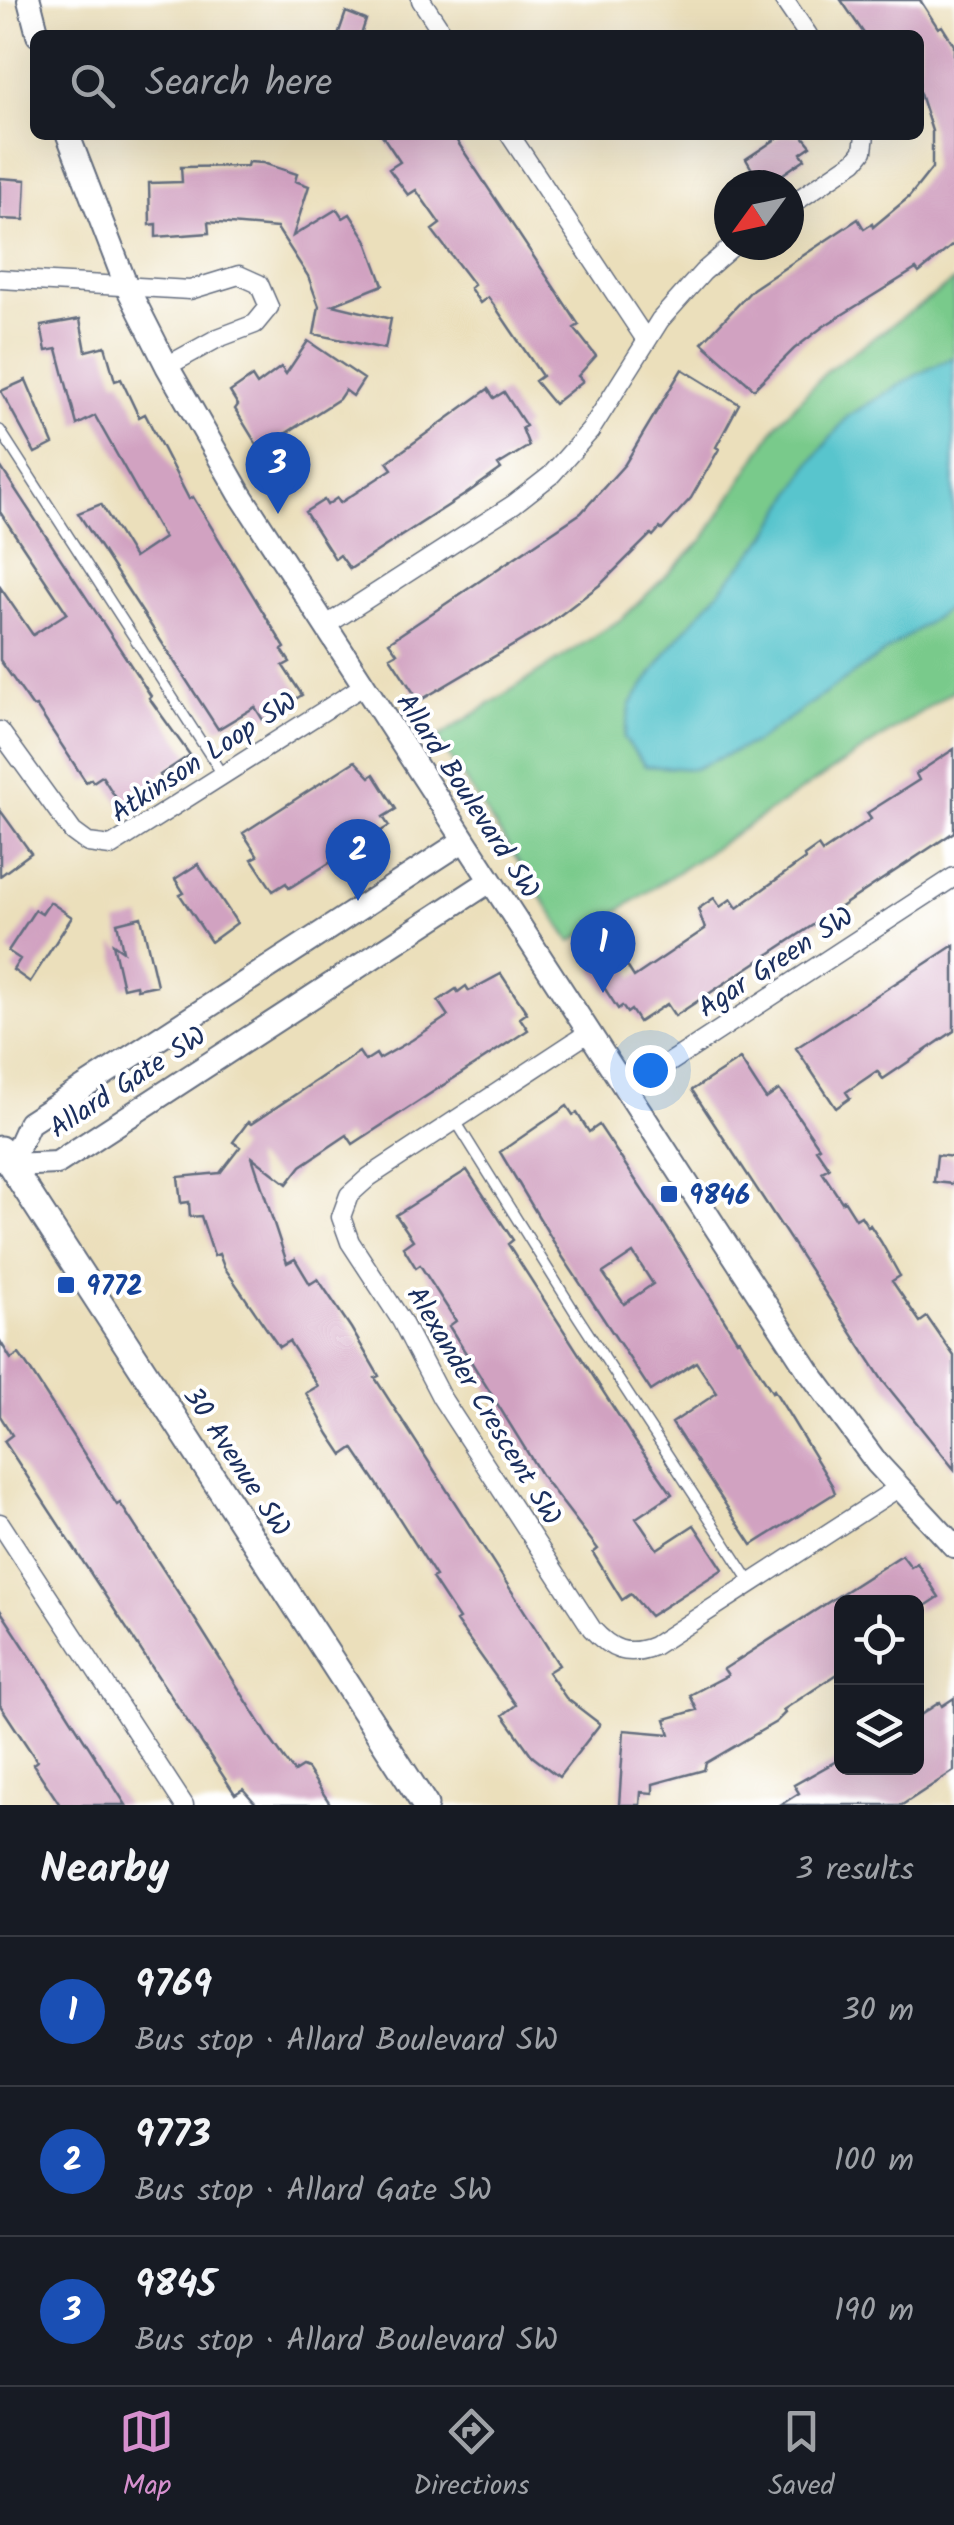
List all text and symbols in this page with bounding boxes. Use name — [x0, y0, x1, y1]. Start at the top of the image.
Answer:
search box — [30, 30, 924, 140]
text: Search here — [145, 55, 332, 115]
icon: search — [65, 58, 120, 113]
north arrow — [714, 170, 804, 260]
pin: 3 — [246, 432, 310, 514]
street label: Atkinson Loop SW — [102, 681, 307, 836]
street label: Allard Boulevard SW — [383, 684, 551, 908]
pin: 2 — [326, 818, 390, 901]
street label: Agar Green SW — [689, 896, 863, 1031]
pin: 1 — [570, 910, 636, 993]
street label: Allard Gate SW — [41, 1015, 216, 1151]
your location — [625, 1045, 676, 1096]
place label: 9846 — [689, 1174, 750, 1219]
marker: 9846 — [658, 1183, 680, 1205]
place label: 9772 — [86, 1265, 143, 1310]
marker: 9772 — [55, 1274, 77, 1296]
street label: Alexander Crescent SW — [393, 1278, 572, 1535]
street label: 30 Avenue SW — [170, 1378, 302, 1547]
map controls — [834, 1595, 924, 1775]
button: locate — [834, 1595, 924, 1685]
button: layers — [834, 1685, 924, 1775]
text: Nearby — [40, 1837, 169, 1904]
text: 3 results — [795, 1845, 914, 1896]
text: 9769 — [135, 1956, 212, 2016]
text: 1 — [68, 1986, 77, 2037]
text: 30 m — [841, 1986, 914, 2037]
text: Bus stop · Allard Boulevard SW — [135, 2016, 558, 2067]
text: 9773 — [135, 2106, 211, 2166]
text: 2 — [63, 2136, 82, 2187]
text: 100 m — [834, 2136, 914, 2187]
text: Bus stop · Allard Gate SW — [135, 2166, 492, 2217]
text: 9845 — [135, 2256, 217, 2316]
text: 3 — [64, 2286, 81, 2337]
text: 190 m — [834, 2286, 914, 2337]
text: Bus stop · Allard Boulevard SW — [135, 2316, 558, 2367]
tab: Map — [119, 2404, 174, 2509]
tab: Directions — [413, 2404, 529, 2509]
tab: Saved — [768, 2404, 835, 2509]

